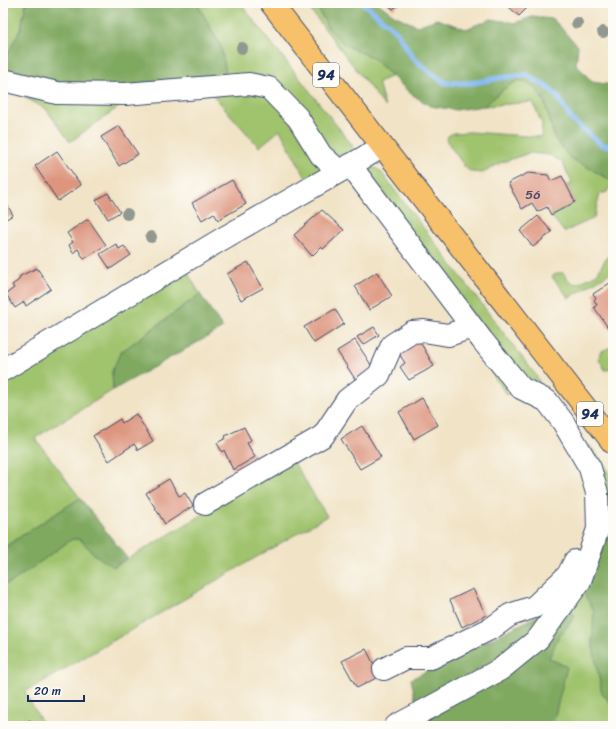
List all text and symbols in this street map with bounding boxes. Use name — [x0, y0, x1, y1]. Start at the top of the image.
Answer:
road number: 94 — [313, 63, 339, 87]
house number: 56 — [525, 183, 541, 206]
road number: 94 — [577, 402, 603, 426]
scale bar — [28, 677, 84, 703]
text: 20 m — [34, 680, 61, 702]

